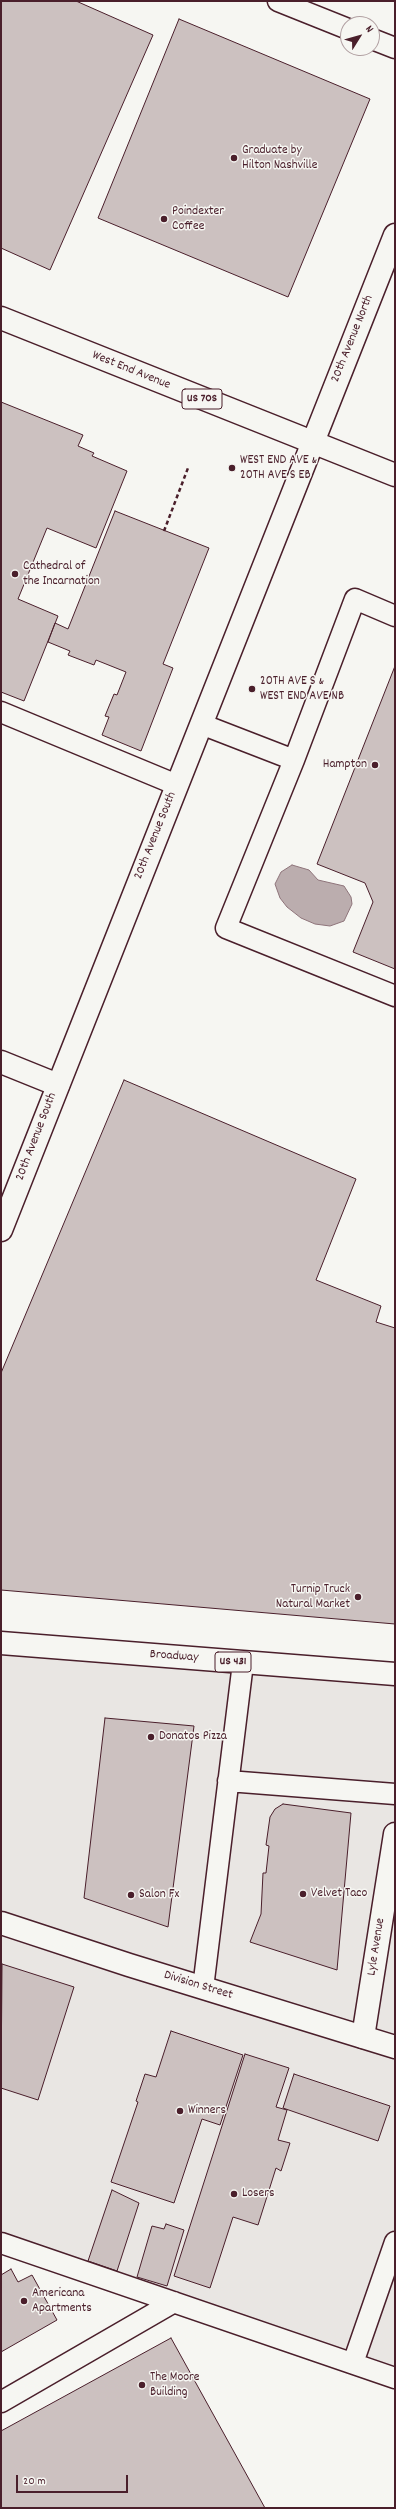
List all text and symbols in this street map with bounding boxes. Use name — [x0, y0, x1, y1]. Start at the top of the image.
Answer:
north arrow — [340, 16, 380, 56]
text: N — [361, 22, 377, 36]
place label: Graduate by Hilton Nashville — [242, 143, 317, 174]
marker: Graduate by Hilton Nashville — [229, 153, 239, 163]
place label: Poindexter Coffee — [172, 204, 224, 235]
marker: Poindexter Coffee — [159, 214, 169, 224]
street label: 20th Avenue North — [328, 293, 378, 385]
street label: West End Avenue — [90, 348, 172, 394]
road number: US 70S — [182, 389, 222, 409]
place label: WEST END AVE & 20TH AVE S EB — [240, 453, 317, 484]
marker: WEST END AVE & 20TH AVE S EB — [227, 463, 237, 473]
place label: Cathedral of the Incarnation — [23, 559, 100, 590]
marker: Cathedral of the Incarnation — [10, 569, 20, 579]
place label: 20TH AVE S & WEST END AVE NB — [260, 674, 344, 705]
marker: 20TH AVE S & WEST END AVE NB — [247, 684, 257, 694]
place label: Hampton — [323, 757, 367, 773]
marker: Hampton — [370, 760, 380, 770]
street label: 20th Avenue South — [131, 790, 181, 882]
street label: 20th Avenue South — [13, 1091, 61, 1183]
place label: Turnip Truck Natural Market — [276, 1582, 350, 1613]
marker: Turnip Truck Natural Market — [353, 1592, 363, 1602]
street label: Broadway — [149, 1648, 199, 1666]
road number: US 431 — [215, 1652, 251, 1672]
place label: Donatos Pizza — [159, 1729, 227, 1745]
marker: Donatos Pizza — [146, 1732, 156, 1742]
place label: Velvet Taco — [311, 1886, 367, 1902]
place label: Salon Fx — [139, 1887, 179, 1903]
marker: Velvet Taco — [298, 1889, 308, 1899]
marker: Salon Fx — [126, 1890, 136, 1900]
street label: Lyle Avenue — [365, 1917, 389, 1977]
street label: Division Street — [162, 1968, 234, 2004]
place label: Winners — [188, 2103, 226, 2119]
marker: Winners — [175, 2106, 185, 2116]
place label: Losers — [242, 2186, 275, 2202]
marker: Losers — [229, 2189, 239, 2199]
place label: Americana Apartments — [32, 2286, 92, 2317]
marker: Americana Apartments — [19, 2296, 29, 2306]
place label: The Moore Building — [150, 2370, 200, 2401]
marker: The Moore Building — [137, 2380, 147, 2390]
scale bar — [18, 2467, 130, 2493]
text: 20 m — [23, 2473, 46, 2490]

